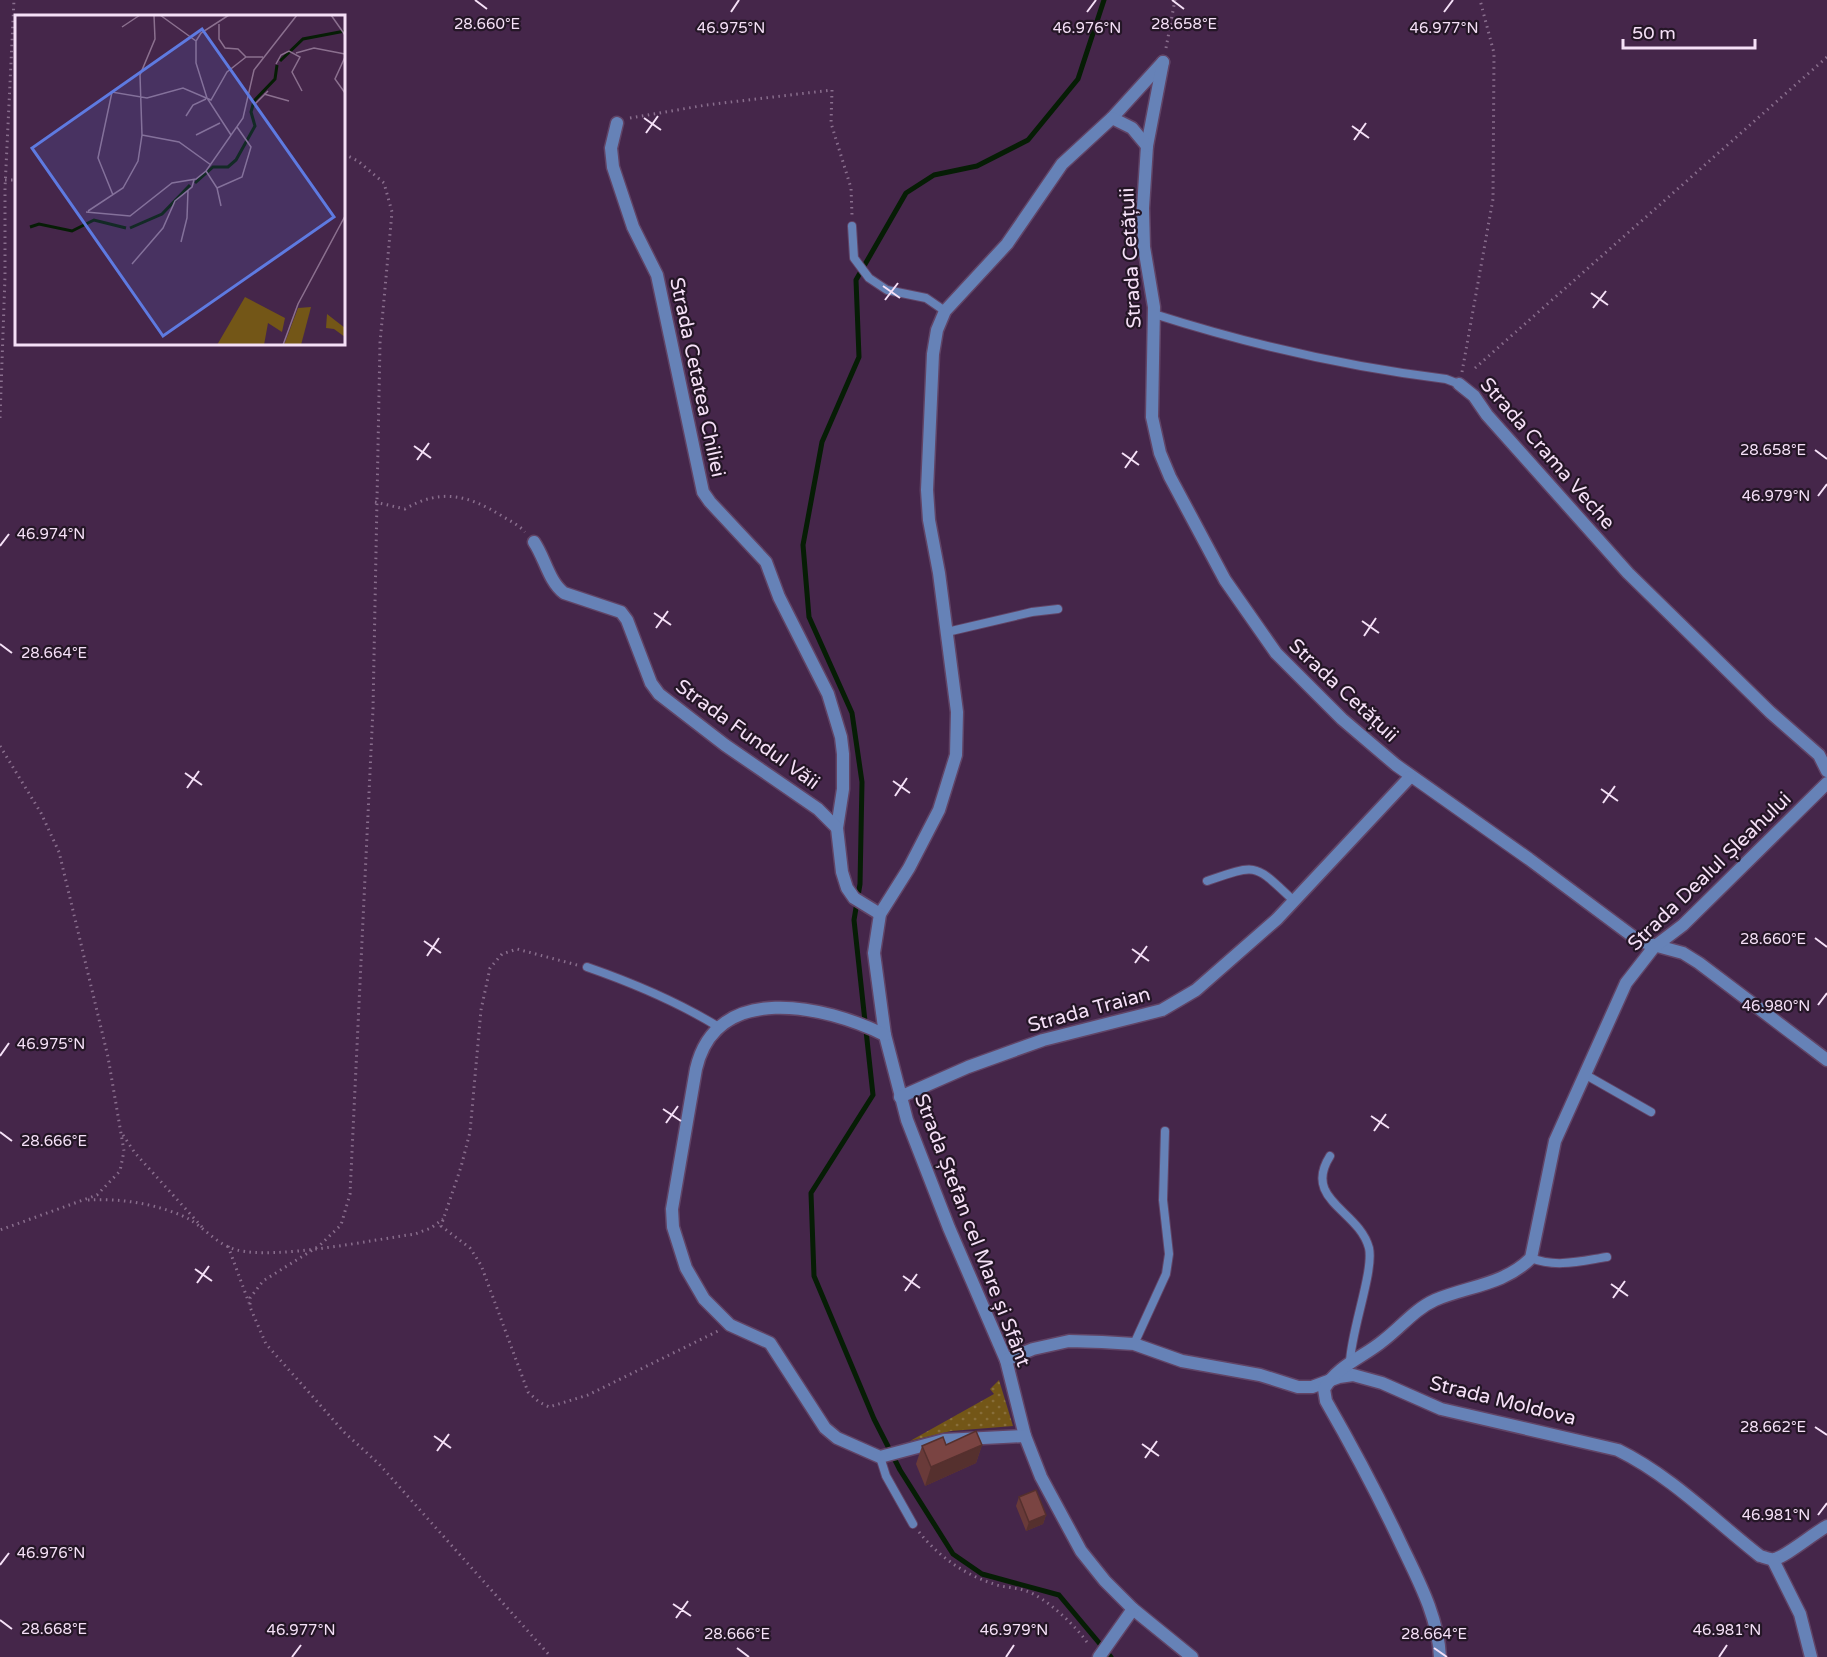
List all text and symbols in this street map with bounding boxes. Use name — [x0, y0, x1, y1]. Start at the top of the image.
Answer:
scale bar — [1623, 12, 1755, 50]
inset map — [15, 15, 345, 345]
text: 28.660°E — [454, 15, 520, 33]
text: 28.658°E — [1151, 15, 1217, 33]
text: 46.975°N — [697, 19, 765, 37]
text: 46.976°N — [1053, 19, 1121, 37]
text: 46.977°N — [1409, 19, 1479, 37]
text: 50 m — [1632, 22, 1676, 44]
street label: Strada Cetățuii — [1115, 187, 1147, 329]
street label: Strada Cetatea Chiliei — [664, 275, 730, 479]
street label: Strada Crama Veche — [1475, 373, 1620, 534]
text: 28.658°E — [1740, 441, 1806, 459]
text: 46.979°N — [1742, 487, 1810, 505]
text: 46.974°N — [17, 525, 85, 543]
street label: Strada Cetățuii — [1284, 634, 1403, 748]
text: 28.664°E — [21, 644, 87, 662]
street label: Strada Fundul Văii — [671, 674, 824, 795]
street label: Strada Dealul Șleahului — [1623, 787, 1796, 956]
text: 28.660°E — [1740, 930, 1806, 948]
street label: Strada Traian — [1025, 982, 1153, 1038]
text: 46.980°N — [1742, 997, 1810, 1015]
text: 46.975°N — [17, 1035, 85, 1053]
street label: Strada Ștefan cel Mare și Sfânt — [909, 1091, 1035, 1371]
text: 28.666°E — [21, 1132, 87, 1150]
street label: Strada Moldova — [1427, 1371, 1578, 1431]
text: 28.662°E — [1740, 1418, 1806, 1436]
text: 46.981°N — [1742, 1506, 1810, 1524]
text: 46.976°N — [17, 1544, 85, 1562]
text: 28.668°E — [21, 1620, 87, 1638]
text: 46.977°N — [266, 1621, 336, 1639]
text: 46.979°N — [980, 1621, 1048, 1639]
text: 46.981°N — [1693, 1621, 1761, 1639]
text: 28.666°E — [704, 1625, 770, 1643]
text: 28.664°E — [1401, 1625, 1467, 1643]

